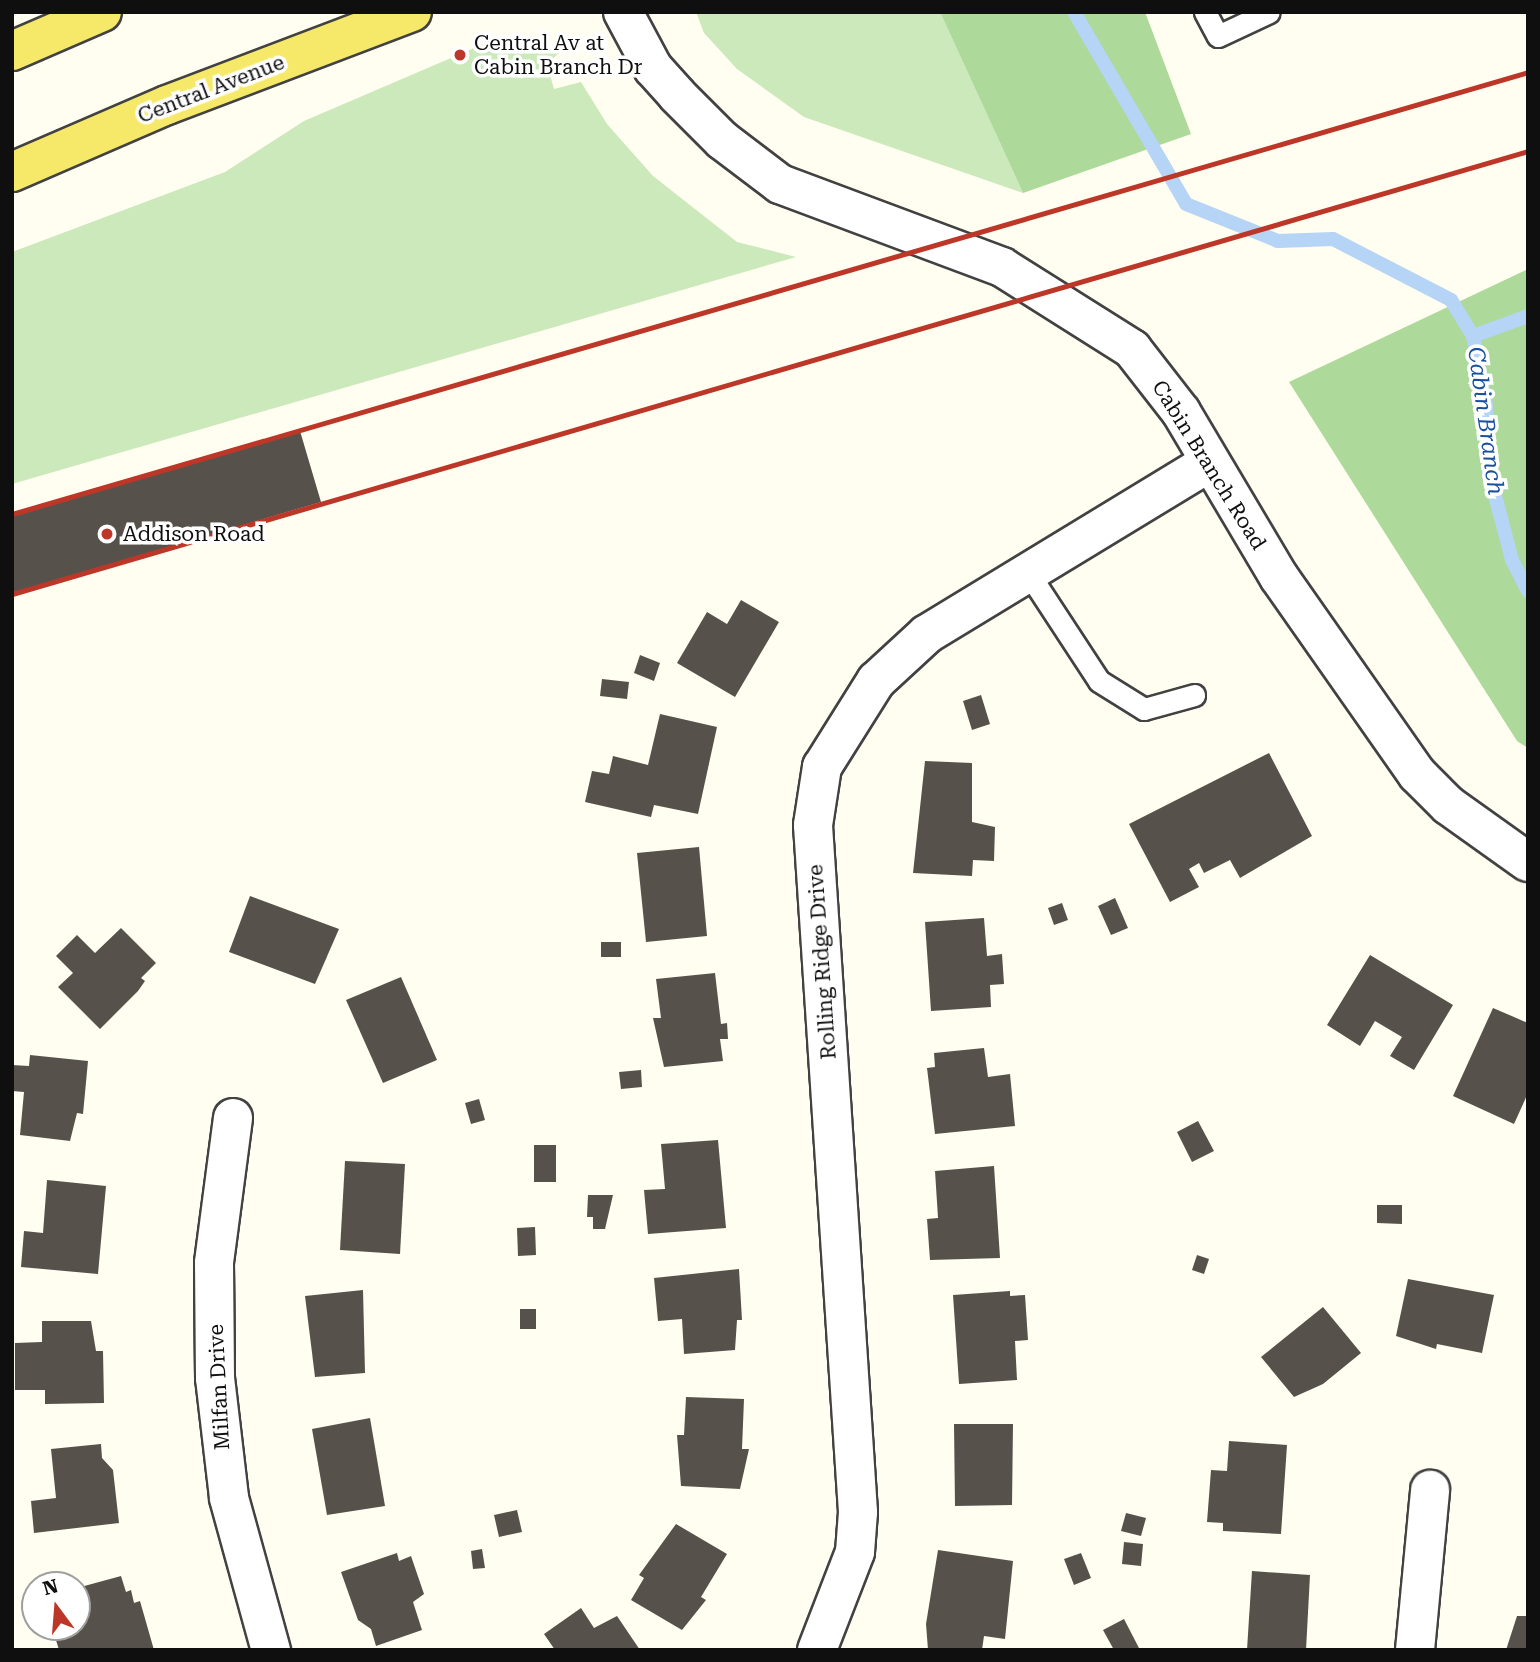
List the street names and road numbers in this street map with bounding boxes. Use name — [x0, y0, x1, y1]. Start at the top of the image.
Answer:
street label: Central Avenue — [134, 49, 288, 129]
street label: Cabin Branch Road — [1147, 376, 1271, 554]
street label: Rolling Ridge Drive — [803, 864, 841, 1060]
street label: Milfan Drive — [203, 1323, 235, 1451]

